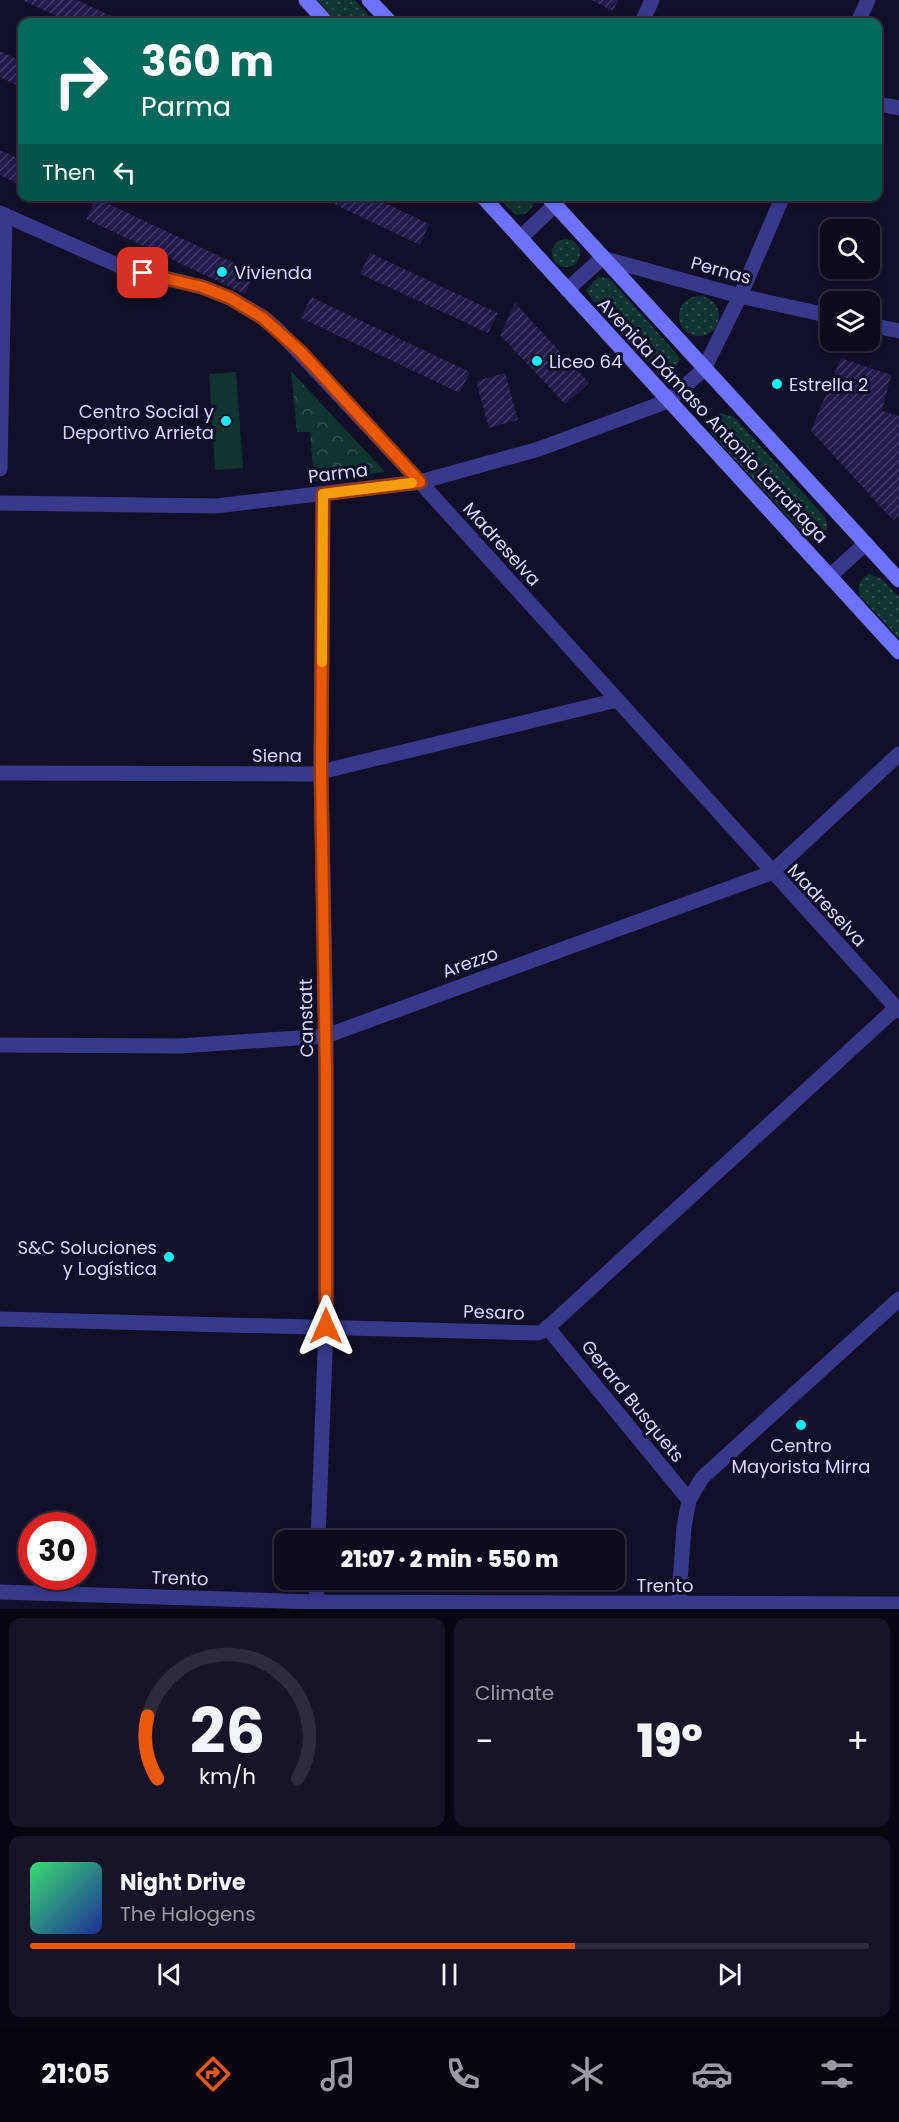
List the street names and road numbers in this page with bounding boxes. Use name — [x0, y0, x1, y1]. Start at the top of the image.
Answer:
street label: Pernas — [688, 250, 754, 290]
street label: Avenida Dámaso Antonio Larrañaga — [592, 292, 834, 548]
street label: Parma — [307, 457, 369, 489]
street label: Madreselva — [458, 497, 546, 591]
street label: Siena — [252, 743, 302, 768]
street label: Madreselva — [782, 858, 872, 952]
street label: Arezzo — [439, 940, 501, 984]
street label: Canstatt — [293, 978, 319, 1058]
street label: Pesaro — [463, 1298, 525, 1326]
street label: Gerard Busquets — [576, 1335, 690, 1467]
street label: Trento — [151, 1565, 209, 1591]
street label: Trento — [636, 1573, 694, 1598]

